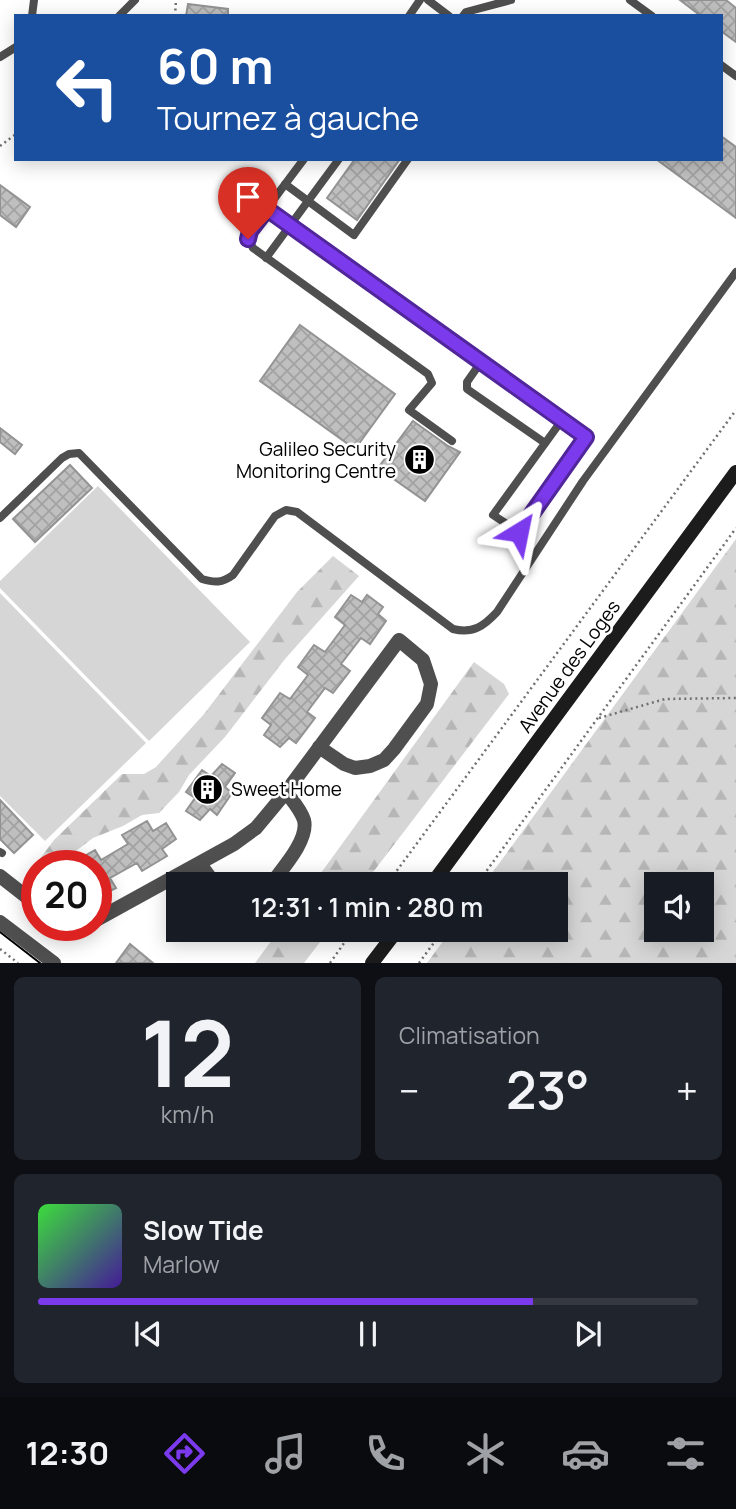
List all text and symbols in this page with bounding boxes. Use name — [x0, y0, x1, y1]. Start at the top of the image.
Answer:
text: 60 m — [157, 32, 274, 99]
icon: left — [42, 42, 133, 133]
text: Tournez à gauche — [157, 96, 419, 140]
pin — [218, 167, 278, 239]
icon: arrive — [229, 178, 267, 216]
place label: Galileo Security Monitoring Centre — [236, 436, 396, 484]
building icon: Galileo Security Monitoring Centre — [402, 443, 436, 477]
position arrow — [482, 495, 556, 569]
street label: Avenue des Loges — [512, 594, 626, 738]
building icon: Sweet Home — [191, 772, 225, 806]
place label: Sweet Home — [231, 776, 342, 802]
speed limit sign: 20 — [21, 850, 112, 941]
map controls — [644, 872, 714, 942]
button: sound — [644, 872, 714, 942]
text: 12:31 · 1 min · 280 m — [251, 889, 483, 925]
text: 12 — [140, 990, 235, 1114]
text: Climatisation — [399, 1019, 540, 1051]
text: 23° — [506, 1054, 590, 1125]
text: − — [399, 1064, 420, 1116]
text: + — [676, 1064, 698, 1116]
text: km/h — [161, 1098, 214, 1130]
text: Slow Tide — [143, 1212, 264, 1248]
text: Marlow — [143, 1248, 220, 1280]
icon: previous — [129, 1315, 167, 1353]
icon: pause — [349, 1315, 387, 1353]
icon: next — [569, 1315, 607, 1353]
icon: directions — [160, 1429, 209, 1478]
icon: music — [261, 1429, 310, 1478]
icon: phone — [361, 1429, 410, 1478]
icon: climate — [461, 1429, 510, 1478]
icon: car — [561, 1429, 610, 1478]
icon: filters — [661, 1429, 710, 1478]
text: 12:30 — [26, 1431, 109, 1475]

